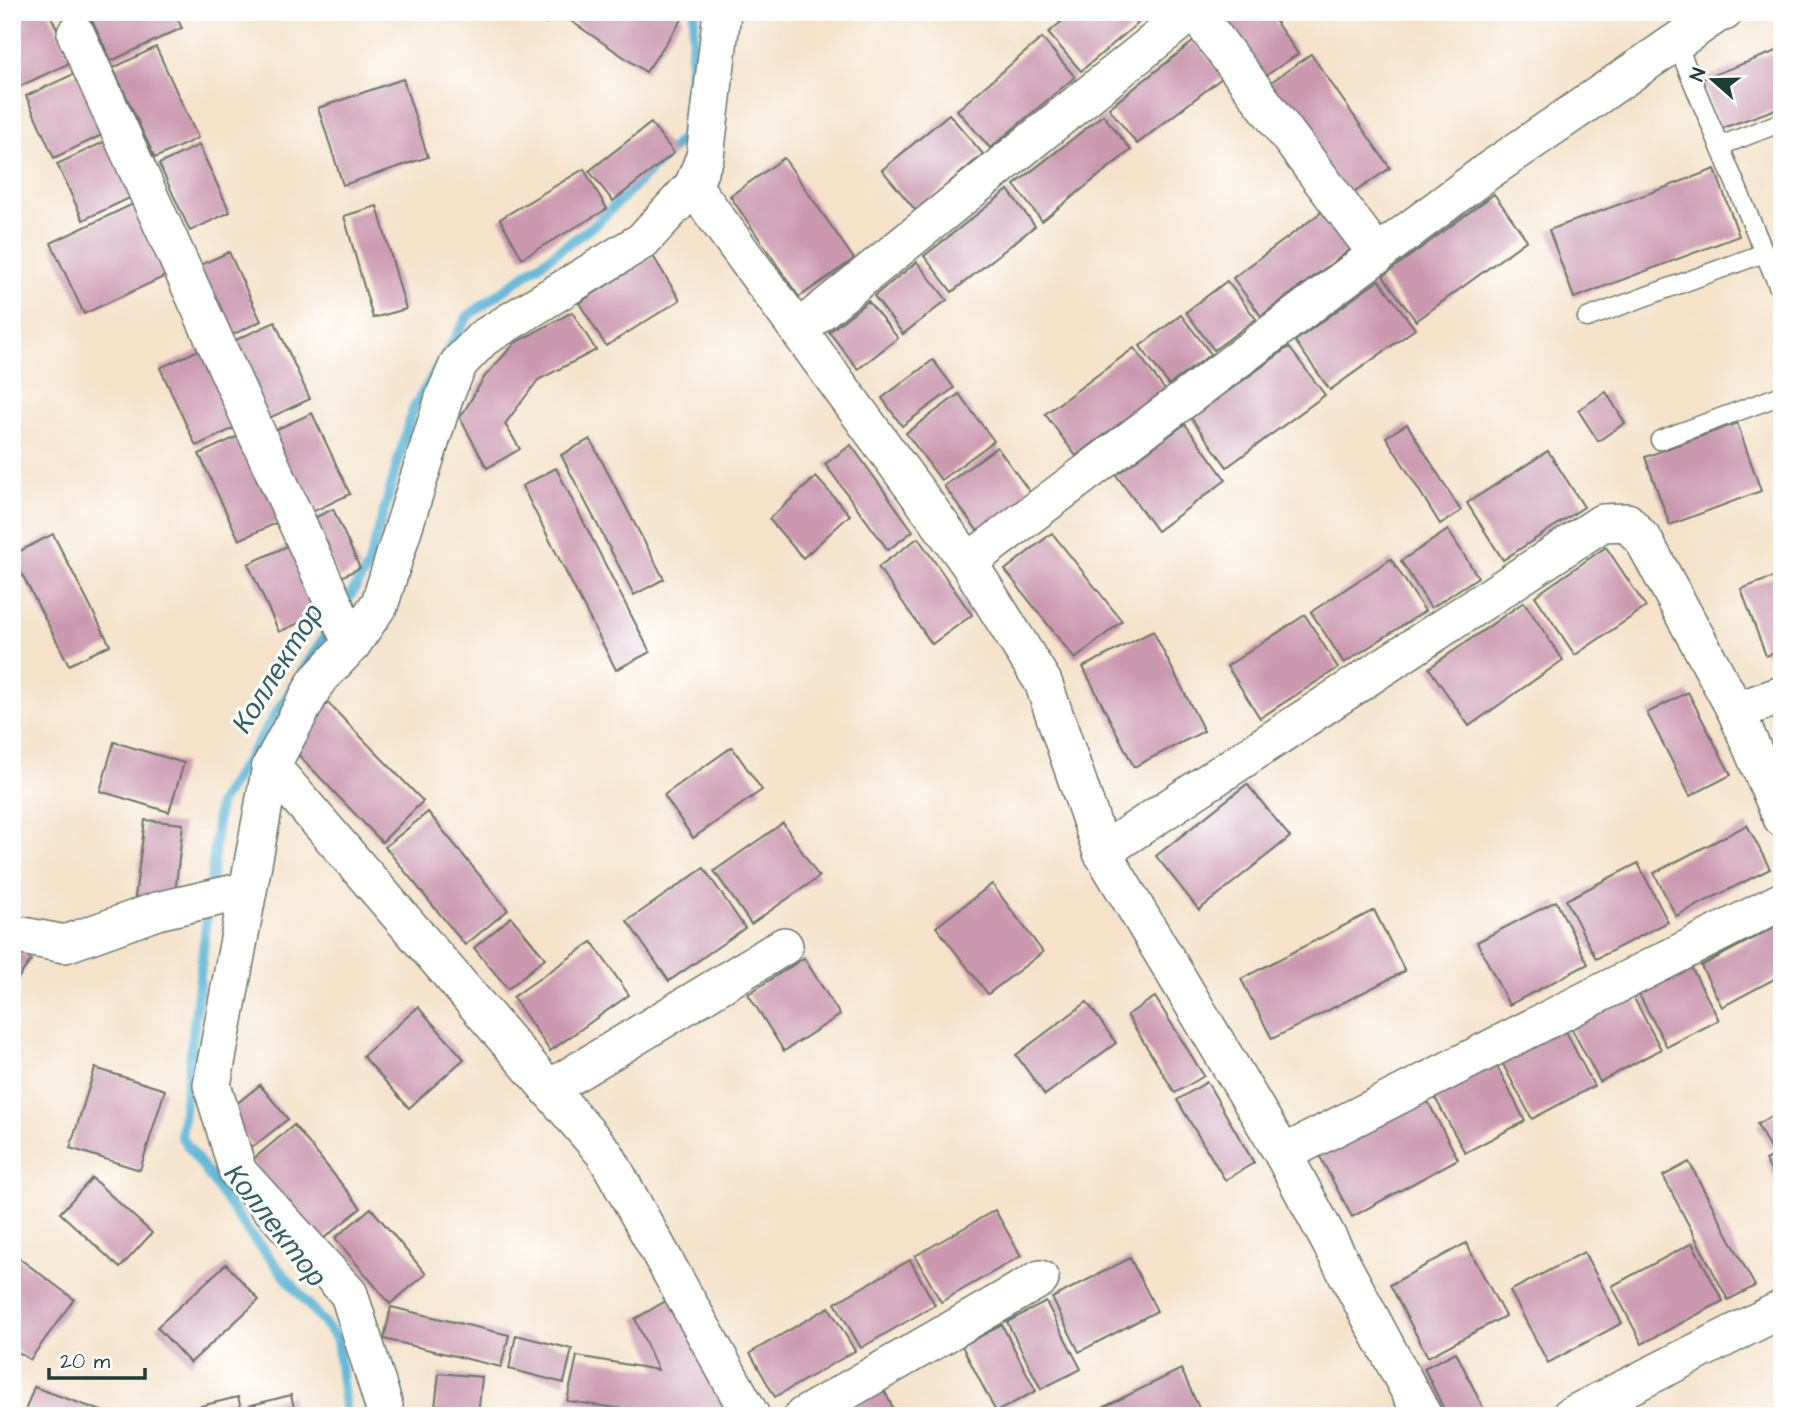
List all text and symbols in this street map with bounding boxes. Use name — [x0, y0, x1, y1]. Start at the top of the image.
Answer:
north arrow — [1678, 46, 1748, 116]
text: N — [1684, 64, 1713, 85]
water label: Коллектор — [223, 596, 334, 741]
water label: Коллектор — [214, 1156, 335, 1296]
scale bar — [49, 1337, 145, 1381]
text: 20 m — [60, 1347, 111, 1376]

